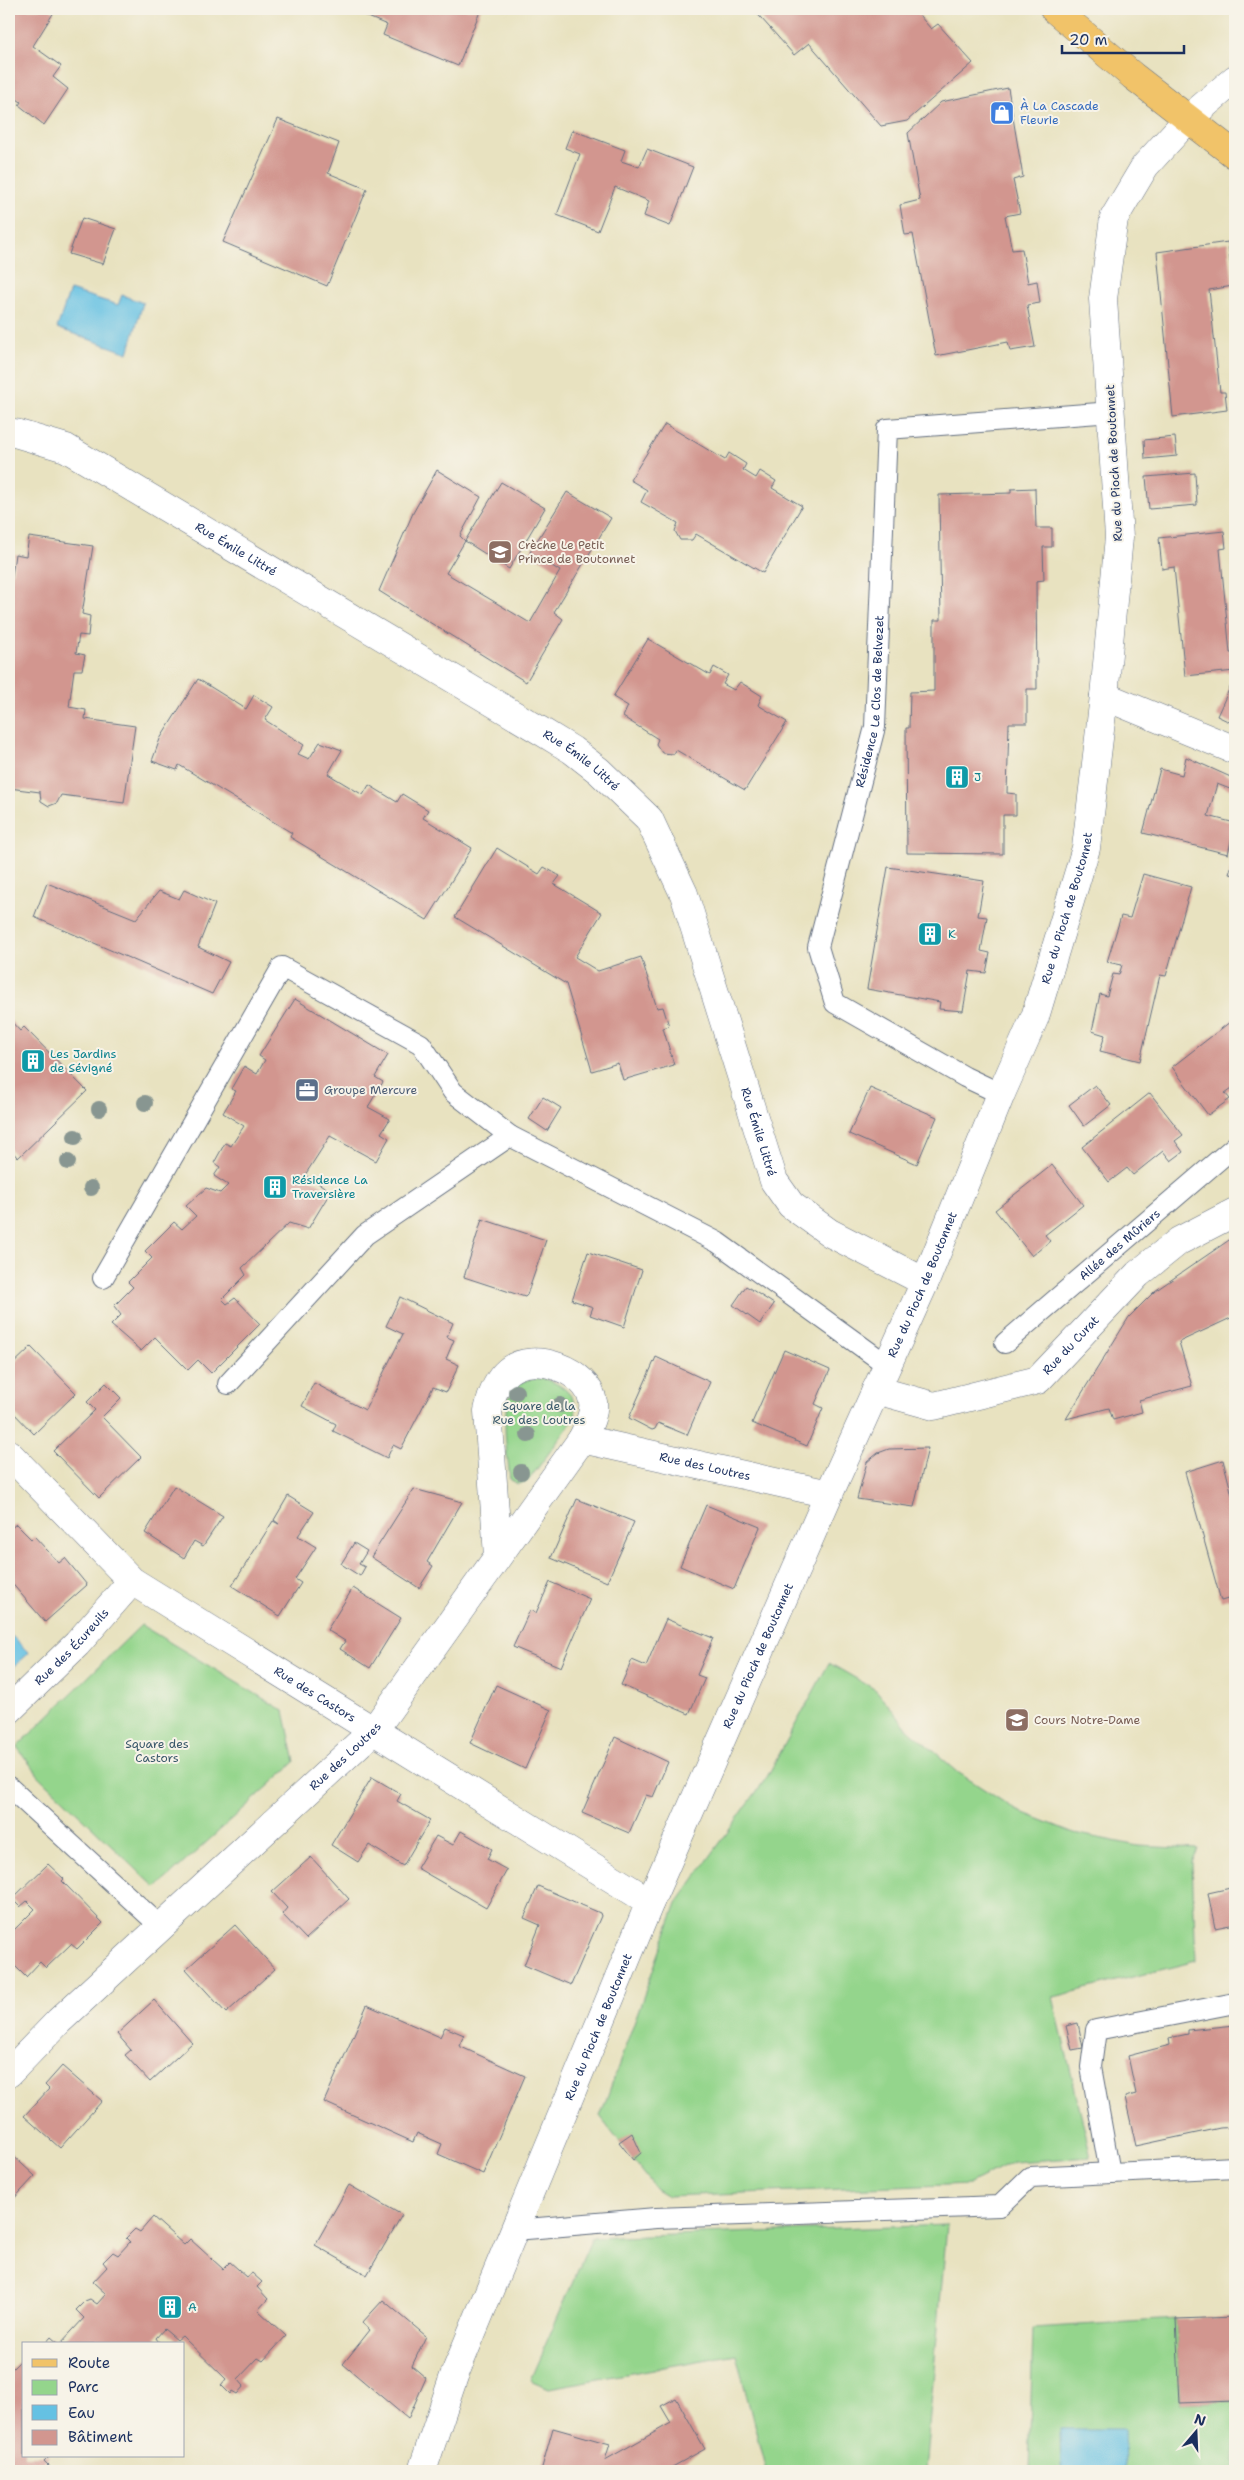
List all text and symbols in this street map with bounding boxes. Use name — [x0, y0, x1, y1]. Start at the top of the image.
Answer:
scale bar — [1062, 22, 1184, 54]
text: 20 m — [1069, 30, 1108, 50]
place label: À La Cascade Fleurie — [1020, 98, 1099, 128]
shop icon: À La Cascade Fleurie — [989, 100, 1015, 126]
street label: Rue du Pioch de Boutonnet — [1102, 384, 1126, 542]
street label: Rue Émile Littré — [192, 519, 280, 580]
place label: Crèche Le Petit Prince de Boutonnet — [518, 537, 635, 567]
school or university icon: Crèche Le Petit Prince de Boutonnet — [487, 539, 513, 565]
street label: Résidence Le Clos de Belvezet — [852, 615, 887, 789]
street label: Rue Émile Littré — [540, 726, 623, 795]
building icon: J — [944, 764, 970, 790]
place label: J — [974, 769, 981, 785]
street label: Rue du Pioch de Boutonnet — [1037, 831, 1096, 986]
building icon: K — [917, 921, 943, 947]
place label: K — [948, 926, 956, 942]
place label: Les Jardins de Sévigné — [50, 1046, 117, 1076]
building icon: Les Jardins de Sévigné — [20, 1048, 46, 1074]
office icon: Groupe Mercure — [294, 1077, 320, 1103]
place label: Groupe Mercure — [324, 1082, 417, 1098]
street label: Rue Émile Littré — [737, 1085, 780, 1179]
place label: Résidence La Traversière — [292, 1172, 368, 1202]
building icon: Résidence La Traversière — [262, 1174, 288, 1200]
street label: Allée des Mûriers — [1076, 1205, 1164, 1284]
street label: Rue du Pioch de Boutonnet — [884, 1209, 961, 1360]
street label: Rue du Curat — [1039, 1312, 1102, 1378]
park label: Square de la Rue des Loutres — [493, 1398, 586, 1428]
street label: Rue des Loutres — [658, 1448, 752, 1484]
street label: Rue du Pioch de Boutonnet — [719, 1581, 797, 1731]
street label: Rue des Écureuils — [31, 1605, 113, 1689]
street label: Rue des Castors — [271, 1663, 359, 1726]
school or university icon: Cours Notre-Dame — [1004, 1707, 1030, 1733]
place label: Cours Notre-Dame — [1034, 1712, 1140, 1728]
street label: Rue des Loutres — [306, 1719, 385, 1794]
park label: Square des Castors — [125, 1736, 189, 1766]
street label: Rue du Pioch de Boutonnet — [561, 1951, 636, 2103]
building icon: A — [157, 2294, 183, 2320]
place label: A — [188, 2299, 197, 2315]
legend — [22, 2342, 185, 2458]
text: Route — [68, 2353, 110, 2373]
text: Parc — [68, 2377, 99, 2397]
text: Eau — [68, 2403, 95, 2423]
north arrow — [1172, 2408, 1222, 2458]
text: N — [1192, 2409, 1208, 2430]
text: Bâtiment — [68, 2427, 133, 2447]

